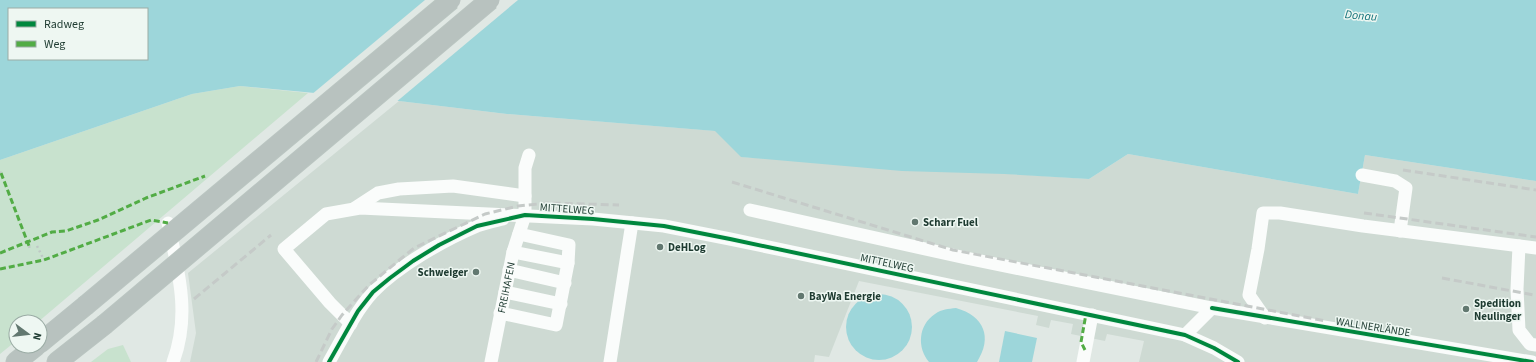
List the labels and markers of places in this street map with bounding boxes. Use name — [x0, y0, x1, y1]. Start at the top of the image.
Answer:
place label: Scharr Fuel — [923, 215, 979, 230]
marker: Scharr Fuel — [910, 217, 920, 227]
place label: DeHLog — [668, 240, 706, 255]
marker: DeHLog — [655, 242, 665, 252]
place label: Schweiger — [418, 265, 469, 280]
marker: Schweiger — [471, 267, 481, 277]
place label: BayWa Energie — [809, 289, 881, 304]
marker: BayWa Energie — [796, 291, 806, 301]
place label: Spedition Neulinger — [1474, 296, 1522, 324]
marker: Spedition Neulinger — [1461, 304, 1471, 314]

